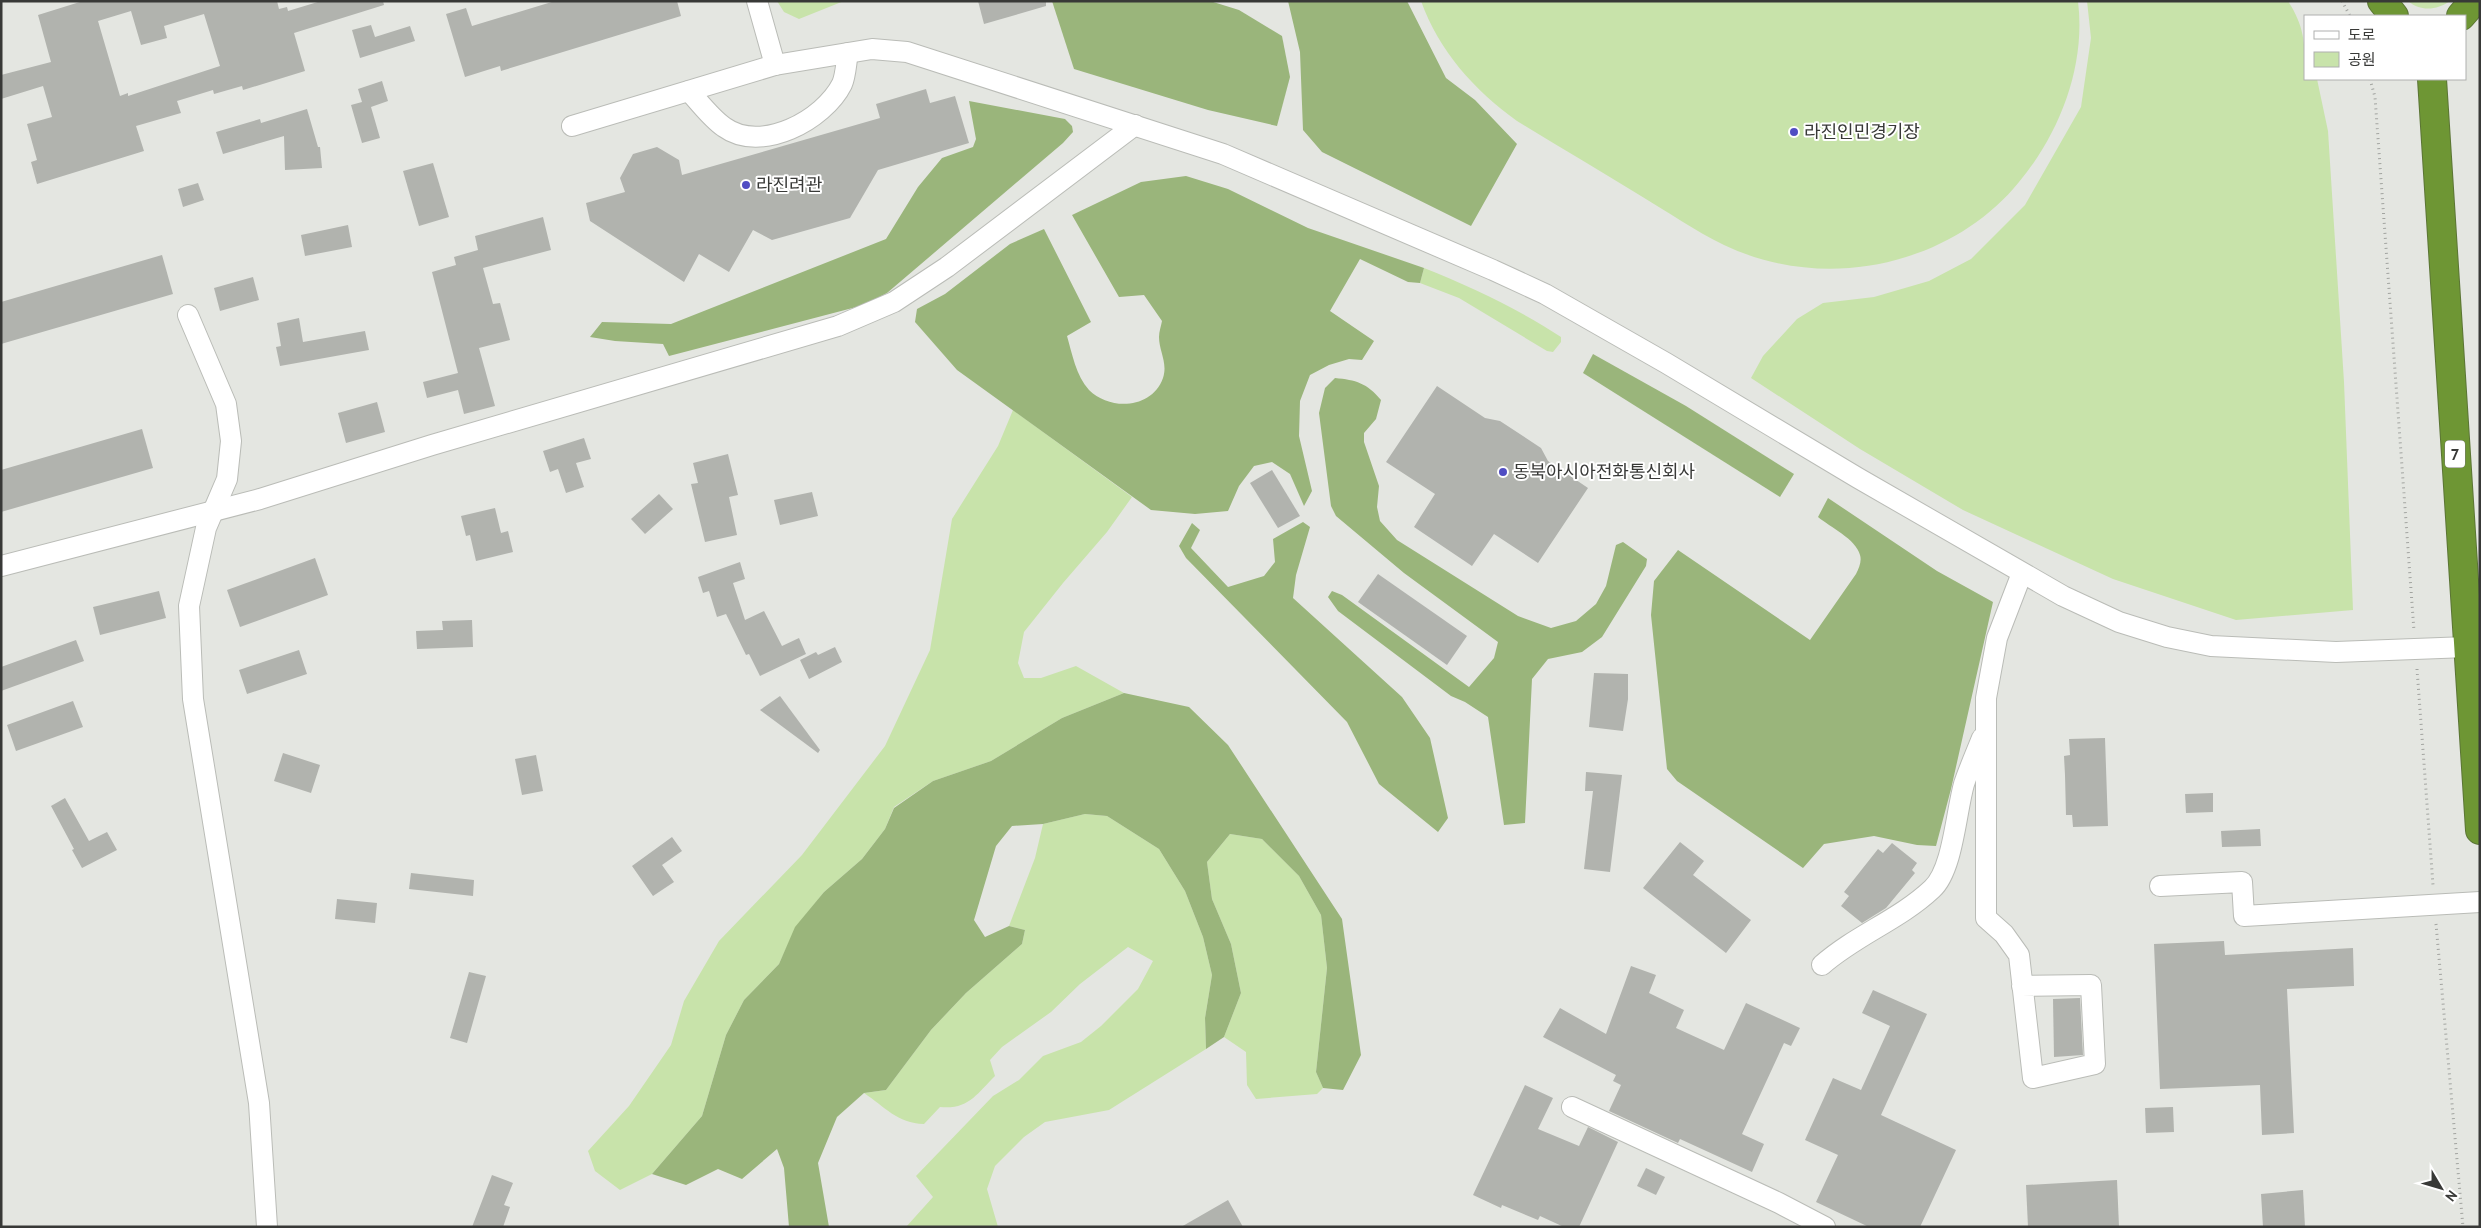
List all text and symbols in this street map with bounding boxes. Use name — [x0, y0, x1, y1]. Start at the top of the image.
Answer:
legend — [2304, 15, 2466, 80]
text: 도로 — [2348, 25, 2376, 44]
text: 공원 — [2348, 50, 2376, 69]
place label: 라진인민경기장 — [1804, 120, 1920, 143]
marker: 라진인민경기장 — [1788, 126, 1800, 138]
place label: 라진려관 — [756, 173, 823, 196]
marker: 라진려관 — [740, 179, 752, 191]
road number: 7 — [2445, 440, 2465, 468]
place label: 동북아시아전화통신회사 — [1513, 460, 1696, 483]
marker: 동북아시아전화통신회사 — [1497, 466, 1509, 478]
north arrow — [2416, 1163, 2466, 1213]
text: N — [2441, 1187, 2461, 1205]

